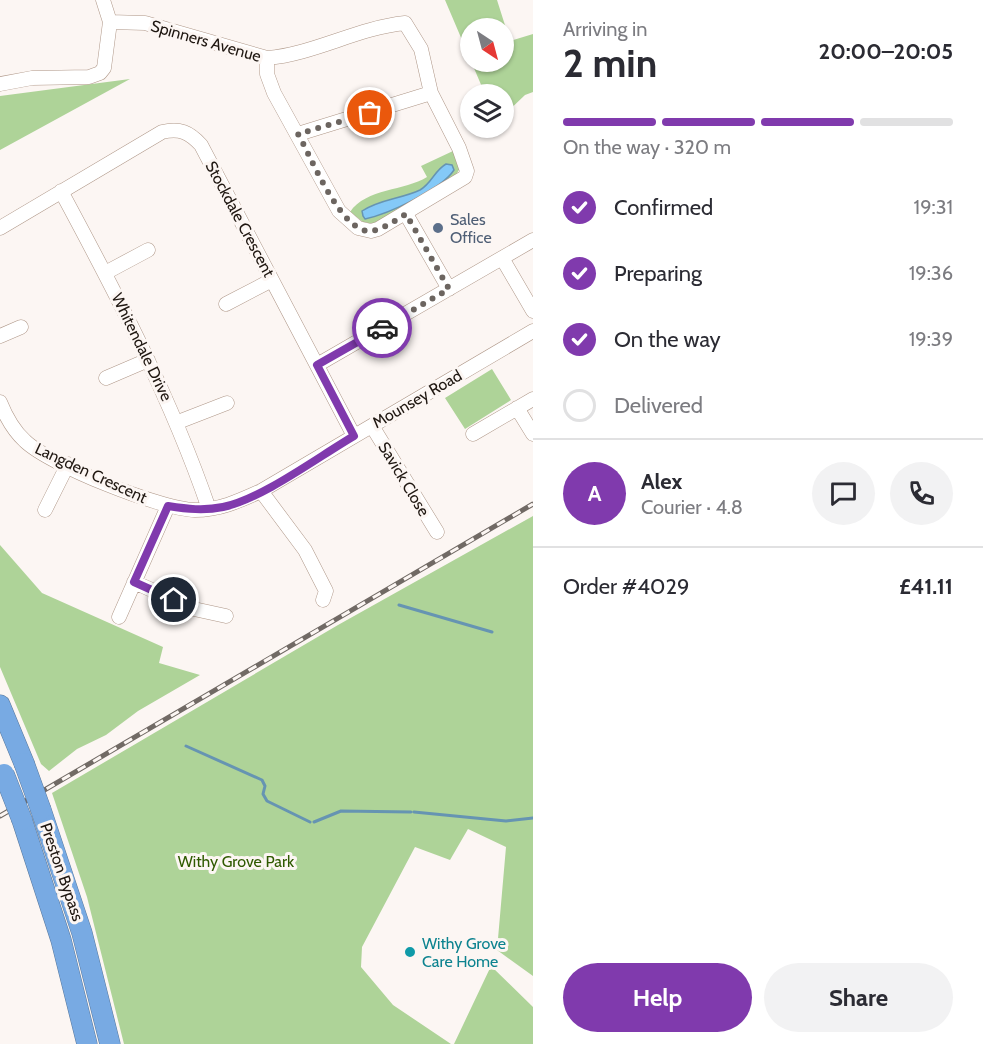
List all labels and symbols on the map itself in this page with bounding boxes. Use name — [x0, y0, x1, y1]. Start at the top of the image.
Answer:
street label: Spinners Avenue — [149, 16, 263, 66]
north arrow — [460, 18, 514, 72]
pin — [344, 87, 395, 138]
street label: Stockdale Crescent — [201, 158, 279, 281]
place label: Sales Office — [450, 210, 492, 247]
marker: Sales Office — [431, 221, 445, 235]
street label: Whitendale Drive — [108, 290, 176, 404]
courier — [352, 298, 412, 358]
street label: Mounsey Road — [369, 366, 465, 432]
street label: Savick Close — [374, 438, 434, 520]
street label: Langden Crescent — [32, 439, 150, 507]
pin — [148, 574, 199, 625]
street label: Preston Bypass — [36, 820, 88, 924]
park label: Withy Grove Park — [178, 852, 295, 871]
place label: Withy Grove Care Home — [422, 934, 506, 971]
marker: Withy Grove Care Home — [403, 945, 417, 959]

